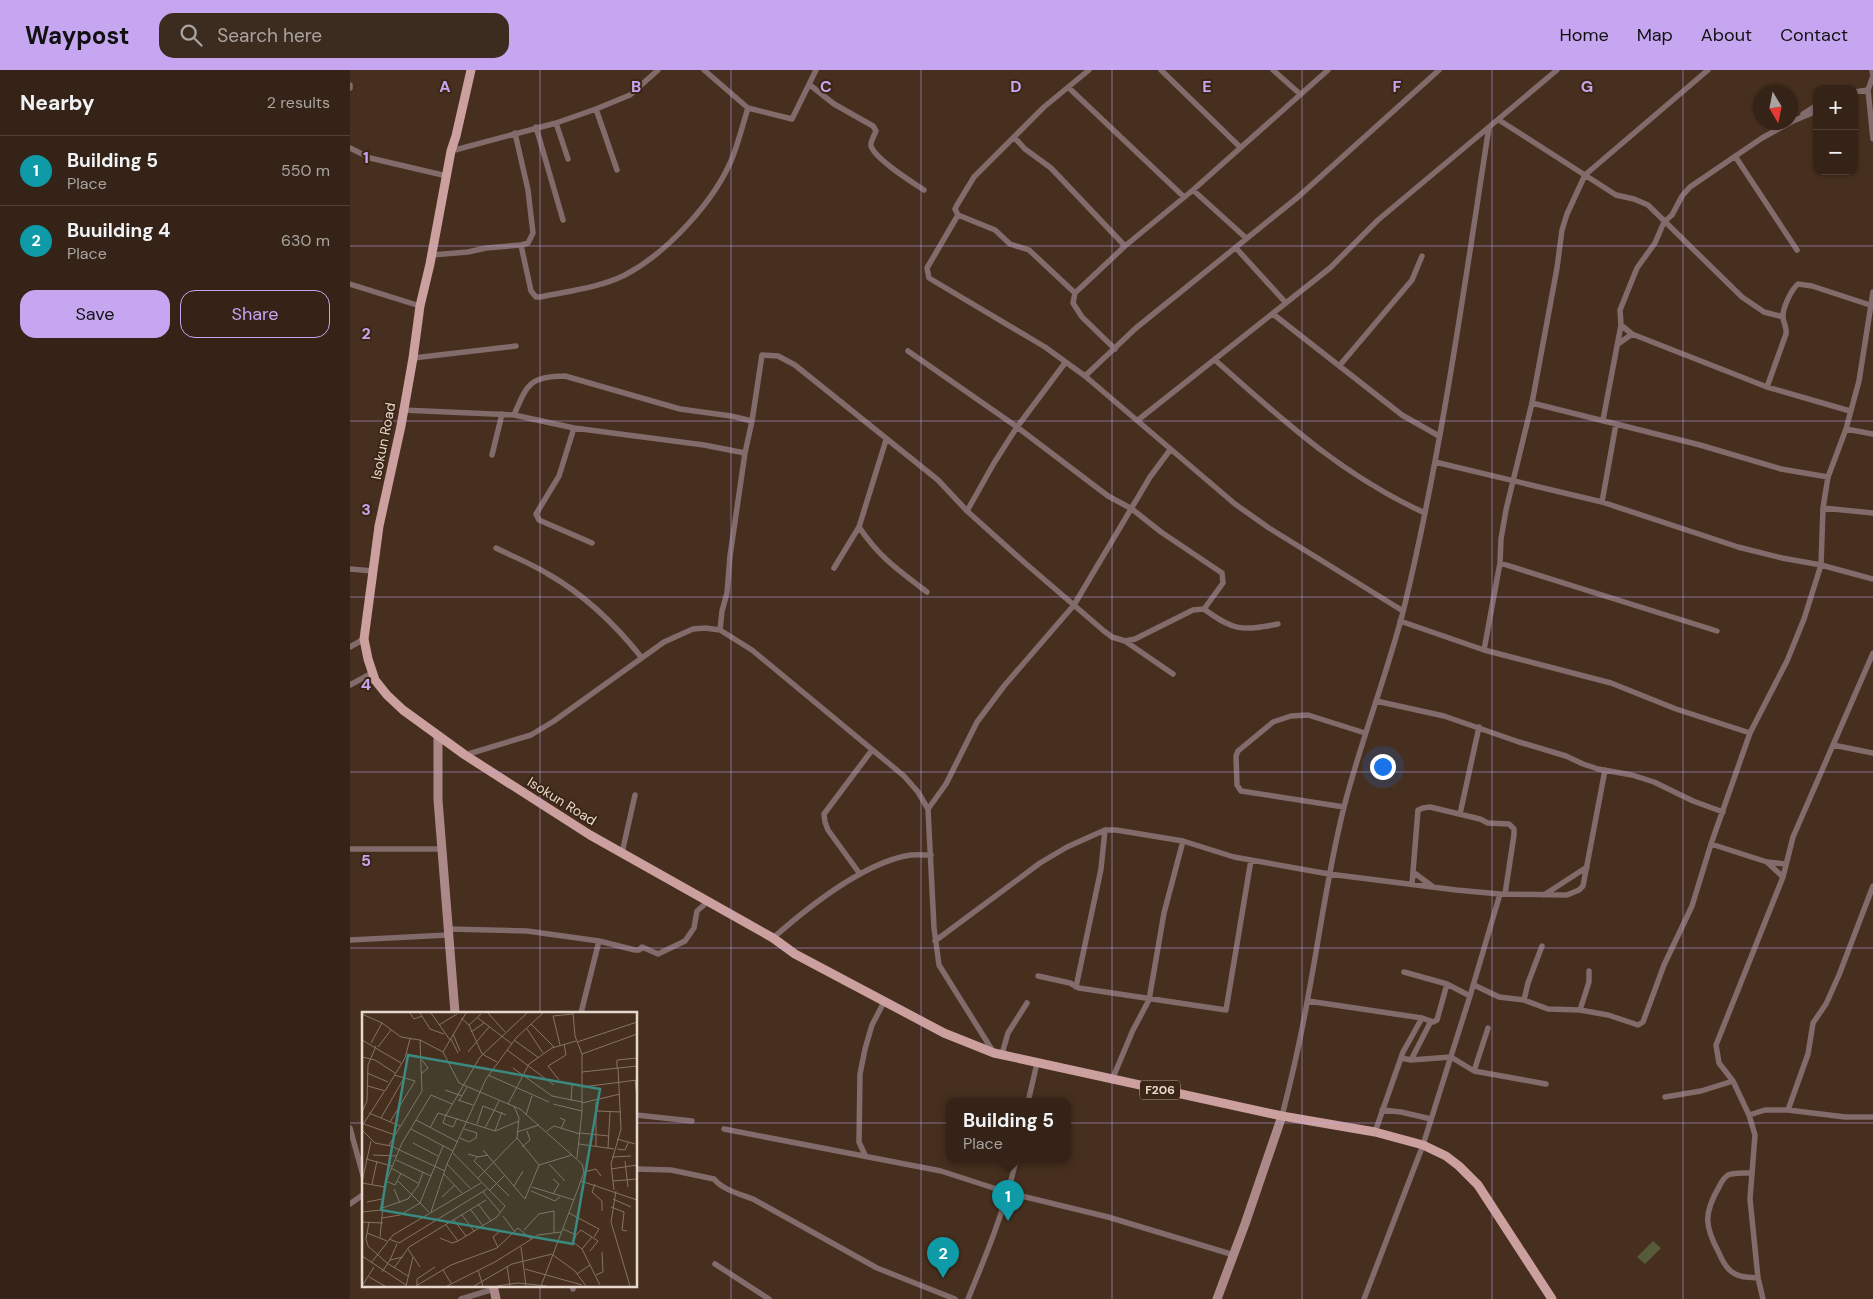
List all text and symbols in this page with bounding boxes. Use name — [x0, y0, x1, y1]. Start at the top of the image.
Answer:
search box — [159, 13, 509, 58]
text: Waypost — [25, 20, 129, 51]
icon: search — [177, 21, 205, 49]
text: Search here — [217, 23, 322, 48]
text: Home — [1559, 23, 1609, 47]
text: Map — [1637, 23, 1673, 47]
text: About — [1701, 23, 1752, 47]
text: Contact — [1780, 23, 1848, 47]
text: A — [439, 76, 451, 97]
text: B — [631, 76, 641, 97]
text: C — [820, 76, 832, 97]
text: D — [1010, 76, 1022, 97]
text: E — [1202, 76, 1212, 97]
text: F — [1393, 76, 1402, 97]
text: G — [1581, 76, 1593, 97]
north arrow — [1753, 85, 1798, 130]
map controls — [1813, 85, 1858, 175]
button: + — [1813, 85, 1858, 130]
text: Nearby — [20, 89, 94, 117]
text: 2 results — [267, 92, 330, 113]
button: − — [1813, 130, 1858, 175]
text: 1 — [363, 147, 369, 168]
text: Building 5 — [67, 148, 158, 173]
text: 1 — [33, 160, 39, 181]
text: 550 m — [281, 160, 330, 181]
text: Place — [67, 173, 107, 194]
text: Buuilding 4 — [67, 218, 170, 243]
text: 2 — [31, 230, 41, 251]
text: 630 m — [281, 230, 330, 251]
text: Place — [67, 243, 107, 264]
button: Save — [20, 290, 170, 338]
button: Share — [180, 290, 330, 338]
text: 2 — [361, 323, 371, 344]
street label: Isokun Road — [367, 401, 399, 481]
text: 3 — [361, 499, 371, 520]
text: 4 — [361, 674, 371, 695]
your location — [1370, 754, 1396, 780]
street label: Isokun Road — [524, 773, 600, 829]
text: 5 — [361, 850, 371, 871]
inset map — [362, 1012, 638, 1286]
road number: F206 — [1140, 1080, 1180, 1100]
popup — [946, 1098, 1071, 1163]
text: Building 5 — [963, 1108, 1054, 1133]
text: Place — [963, 1133, 1003, 1154]
pin: 1 — [992, 1180, 1024, 1221]
pin: 2 — [927, 1237, 959, 1278]

